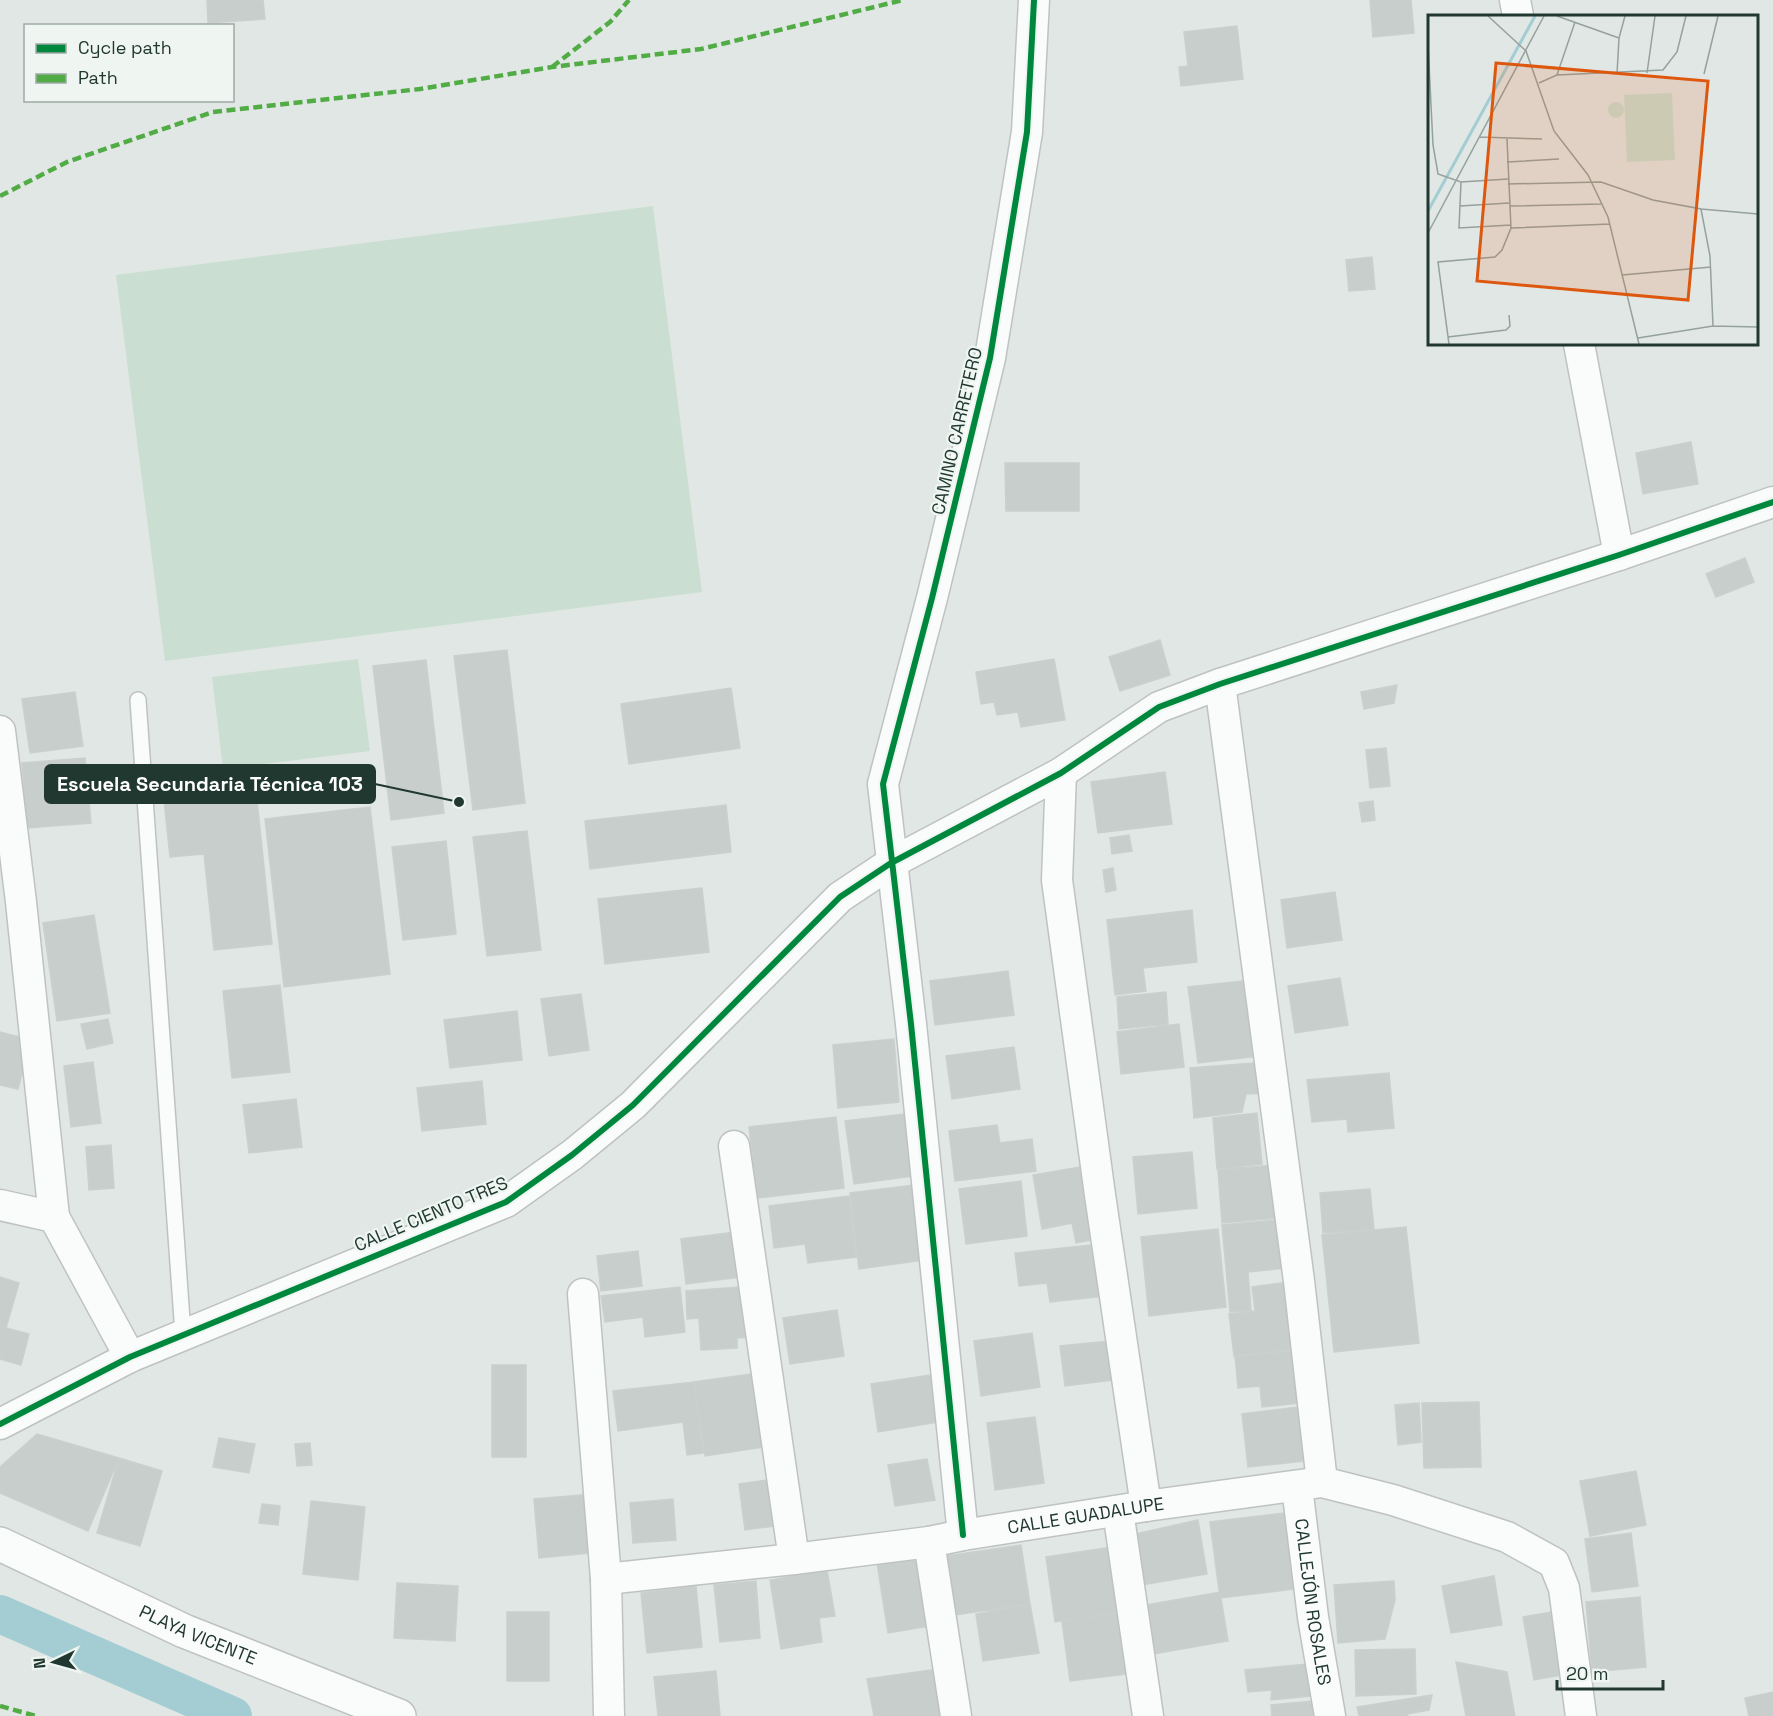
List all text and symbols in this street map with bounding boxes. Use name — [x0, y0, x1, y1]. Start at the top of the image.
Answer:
inset map — [1428, 15, 1758, 345]
legend — [24, 24, 234, 102]
text: Cycle path — [78, 36, 172, 59]
text: Path — [78, 66, 118, 89]
street label: CAMINO CARRETERO — [926, 345, 987, 517]
callout: Escuela Secundaria Técnica 103 — [45, 765, 375, 803]
text: Escuela Secundaria Técnica 103 — [57, 771, 363, 797]
street label: CALLE CIENTO TRES — [351, 1171, 511, 1256]
street label: CALLE GUADALUPE — [1006, 1492, 1165, 1539]
street label: CALLEJÓN ROSALES — [1290, 1517, 1337, 1687]
street label: PLAYA VICENTE — [136, 1599, 260, 1670]
north arrow — [24, 1632, 84, 1692]
scale bar — [1557, 1653, 1664, 1691]
text: N — [29, 1657, 50, 1670]
text: 20 m — [1566, 1662, 1609, 1685]

